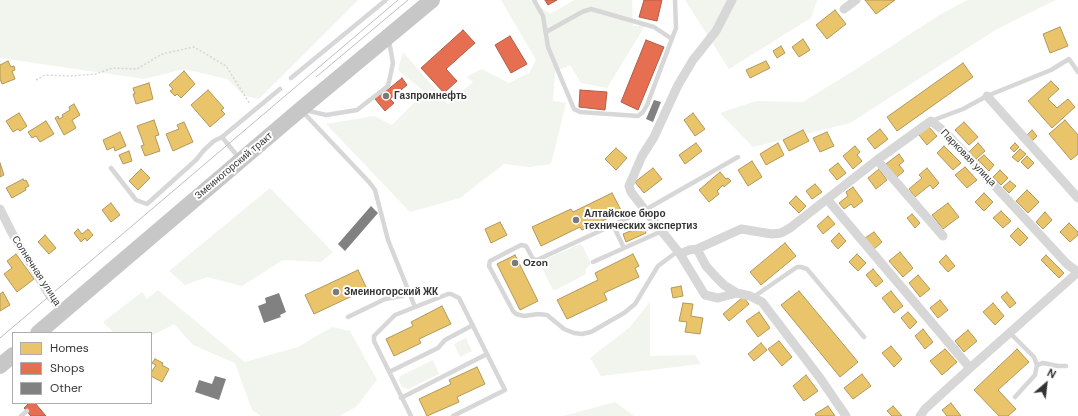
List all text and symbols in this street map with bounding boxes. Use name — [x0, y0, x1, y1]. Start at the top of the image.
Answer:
place label: Газпромнефть — [394, 90, 467, 102]
marker: Газпромнефть — [381, 91, 391, 101]
street label: Парковая улица — [938, 127, 998, 189]
street label: Змеиногорский тракт — [193, 130, 275, 202]
place label: Алтайское бюро технических экспертиз — [584, 208, 697, 232]
marker: Алтайское бюро технических экспертиз — [571, 215, 581, 225]
street label: Солнечная улица — [9, 234, 63, 308]
place label: Ozon — [523, 257, 548, 269]
marker: Ozon — [510, 258, 520, 268]
place label: Змеиногорский ЖК — [344, 286, 438, 298]
marker: Змеиногорский ЖК — [331, 287, 341, 297]
legend — [12, 332, 152, 404]
text: Homes — [50, 340, 89, 356]
text: Shops — [50, 360, 85, 376]
north arrow — [1026, 364, 1066, 404]
text: N — [1045, 365, 1058, 381]
text: Other — [50, 380, 82, 396]

